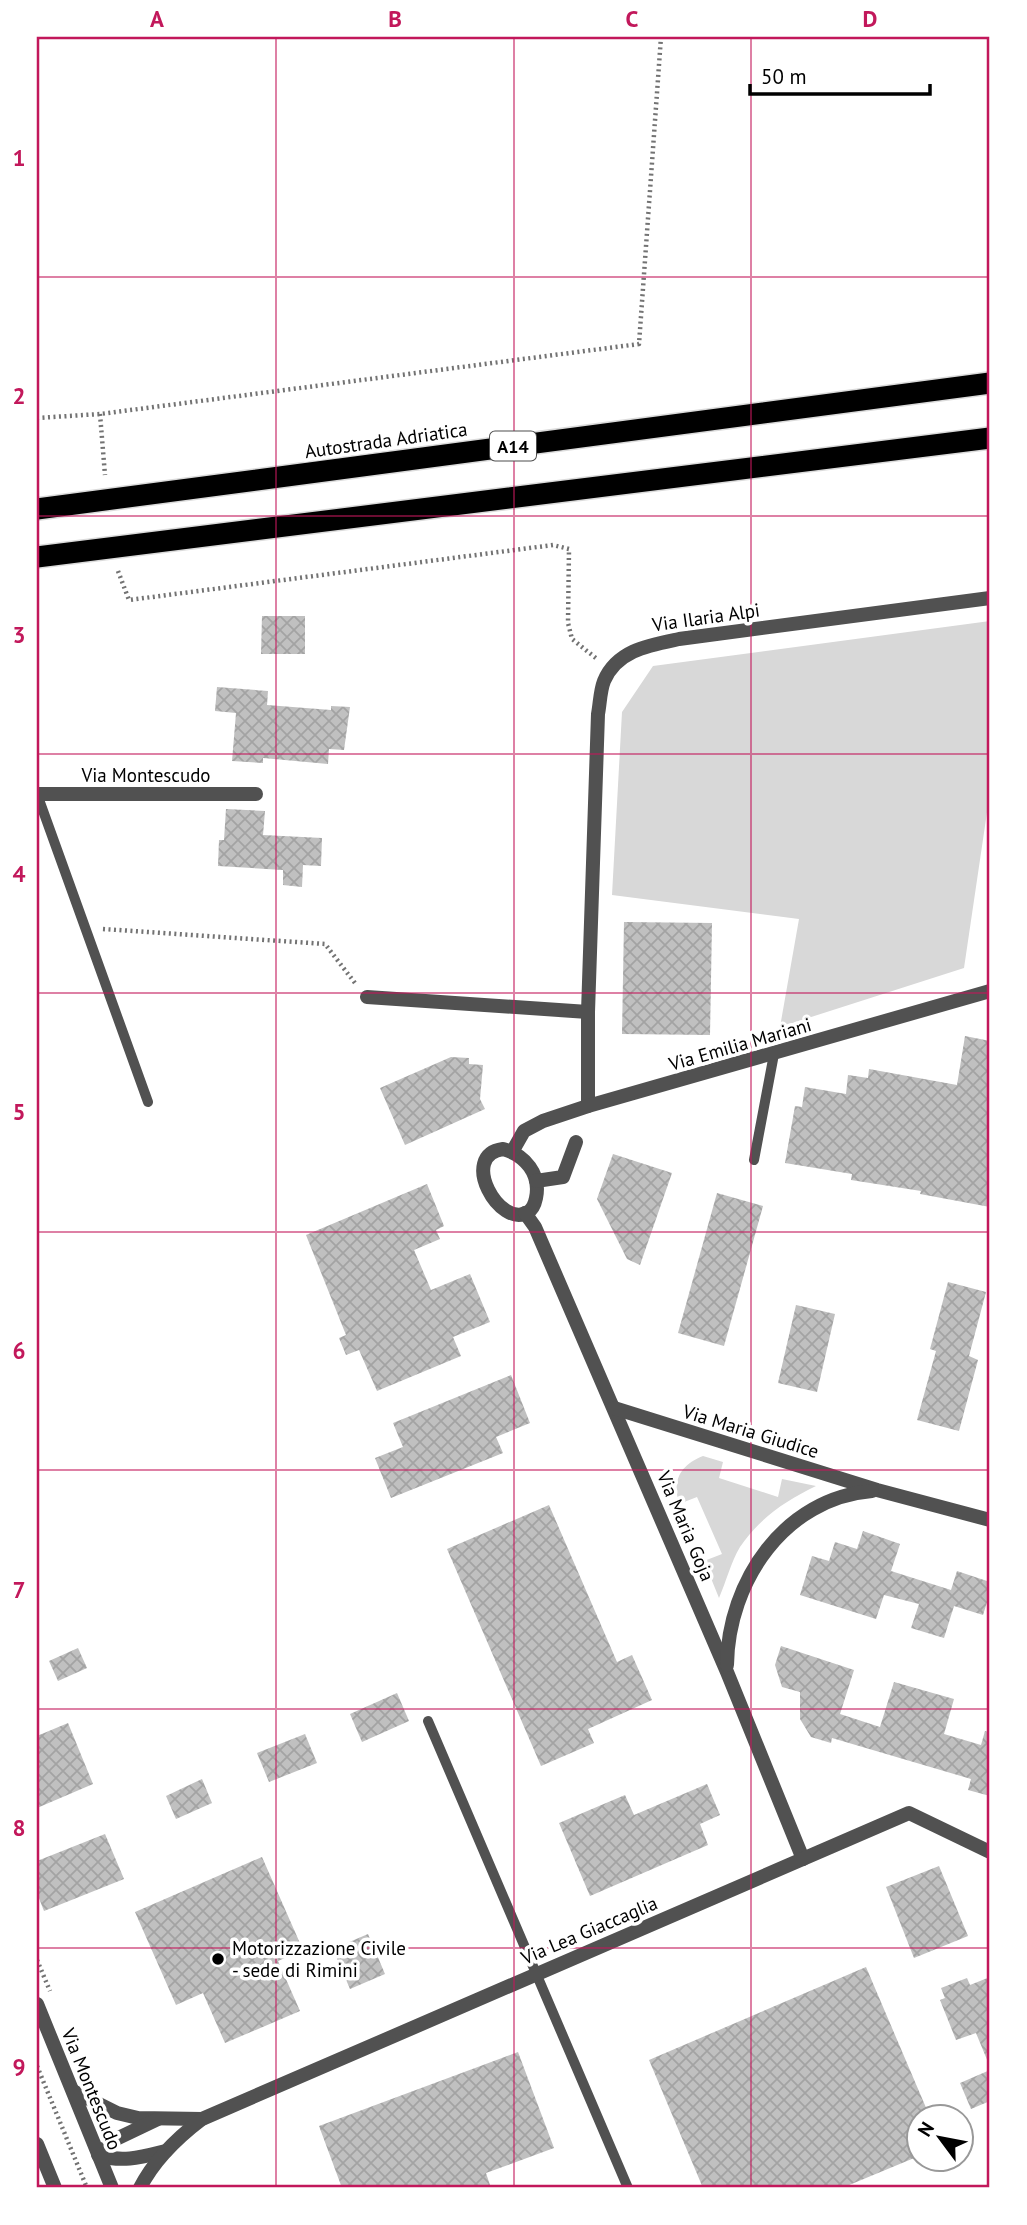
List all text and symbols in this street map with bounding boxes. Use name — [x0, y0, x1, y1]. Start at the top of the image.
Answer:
text: A — [150, 4, 164, 33]
text: B — [388, 4, 402, 33]
text: C — [626, 4, 639, 33]
text: D — [863, 4, 877, 33]
scale bar — [750, 52, 931, 96]
text: 50 m — [761, 63, 807, 90]
text: 1 — [12, 143, 26, 172]
text: 2 — [12, 381, 26, 410]
street label: Autostrada Adriatica — [303, 417, 469, 463]
road number: A14 — [490, 432, 536, 461]
street label: Via Ilaria Alpi — [650, 598, 761, 637]
text: 3 — [12, 620, 26, 649]
street label: Via Montescudo — [80, 763, 211, 787]
text: 4 — [12, 859, 26, 888]
street label: Via Emilia Mariani — [665, 1012, 814, 1076]
text: 5 — [12, 1097, 26, 1126]
text: 6 — [12, 1336, 26, 1365]
street label: Via Maria Giudice — [679, 1399, 822, 1463]
street label: Via Maria Goja — [652, 1466, 720, 1585]
text: 7 — [12, 1575, 26, 1604]
text: 8 — [12, 1813, 26, 1842]
street label: Via Lea Giaccaglia — [516, 1890, 661, 1970]
place label: Motorizzazione Civile - sede di Rimini — [232, 1936, 406, 1982]
marker: Motorizzazione Civile - sede di Rimini — [210, 1951, 226, 1967]
street label: Via Montescudo — [56, 2024, 127, 2153]
text: 9 — [12, 2052, 26, 2081]
north arrow — [904, 2102, 974, 2172]
text: N — [912, 2117, 939, 2141]

